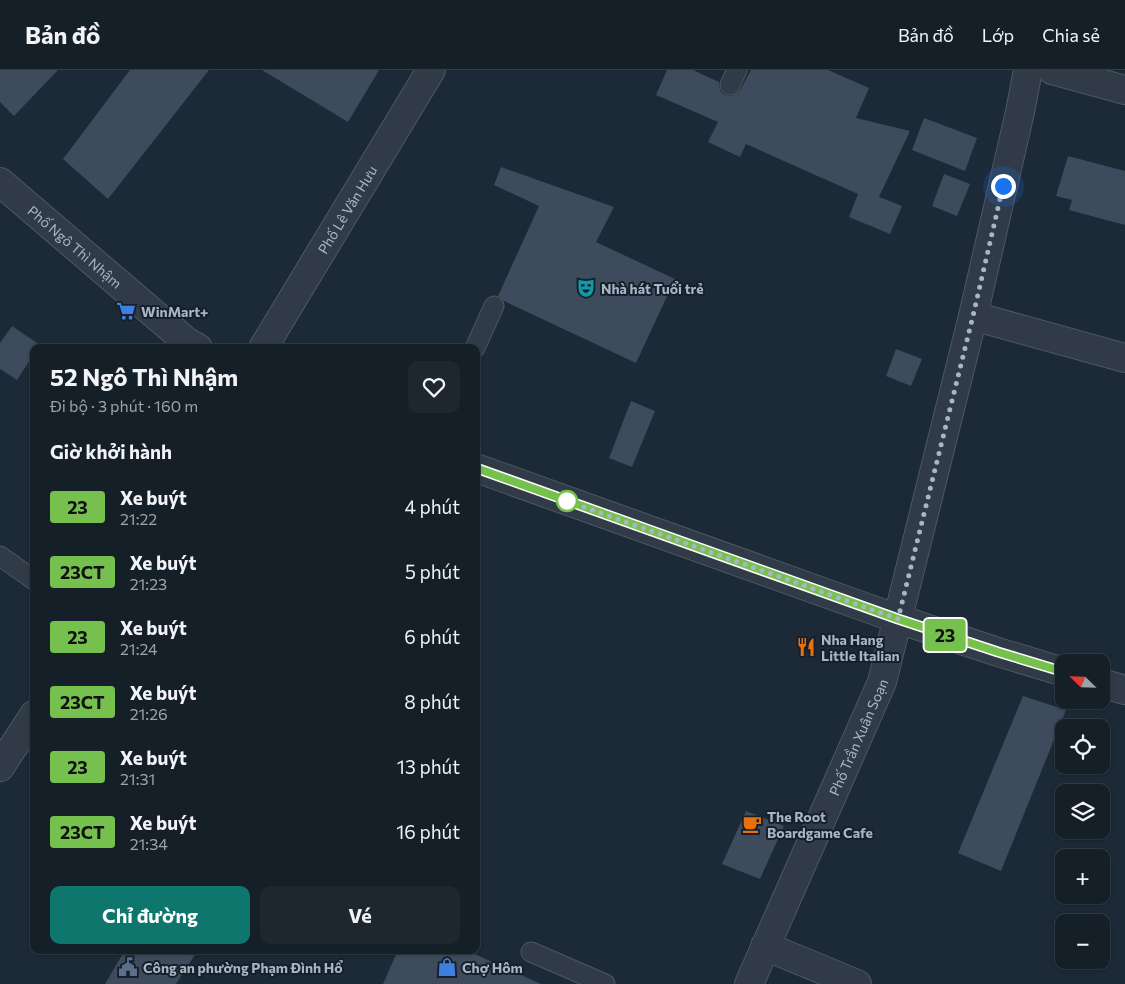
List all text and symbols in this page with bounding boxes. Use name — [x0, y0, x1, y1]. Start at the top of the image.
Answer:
text: Bản đồ — [25, 20, 100, 49]
text: Bản đồ — [898, 24, 954, 46]
text: Lớp — [982, 24, 1014, 46]
text: Chia sẻ — [1042, 24, 1100, 46]
street label: Phố Lê Văn Hưu — [314, 162, 380, 257]
your location — [991, 174, 1016, 199]
street label: Phố Ngô Thì Nhậm — [25, 201, 126, 291]
theatre icon: Nhà hát Tuổi trẻ — [575, 277, 597, 299]
place label: Nhà hát Tuổi trẻ — [601, 280, 704, 297]
supermarket icon: WinMart+ — [115, 300, 137, 322]
place label: WinMart+ — [141, 303, 208, 320]
button: heart — [408, 361, 460, 413]
text: 52 Ngô Thì Nhậm — [50, 362, 238, 391]
text: Đi bộ · 3 phút · 160 m — [50, 396, 198, 415]
text: Giờ khởi hành — [50, 440, 172, 463]
text: Xe buýt — [120, 486, 187, 509]
unlabelled marker — [556, 490, 578, 512]
text: 4 phút — [404, 495, 460, 518]
text: 23 — [67, 496, 88, 518]
text: 21:22 — [120, 509, 157, 528]
text: Xe buýt — [130, 551, 197, 574]
text: 5 phút — [405, 560, 460, 583]
text: 23CT — [60, 561, 105, 583]
text: 21:23 — [130, 574, 167, 593]
text: Xe buýt — [120, 616, 187, 639]
line badge: 23 — [922, 619, 968, 651]
text: 23 — [935, 624, 955, 646]
text: 6 phút — [404, 625, 460, 648]
text: 23 — [67, 626, 88, 648]
place label: Nha Hang Little Italian — [821, 631, 900, 664]
restaurant icon: Nha Hang Little Italian — [795, 636, 817, 658]
text: 21:24 — [120, 639, 158, 658]
north arrow — [1055, 654, 1110, 709]
map controls — [1055, 654, 1110, 969]
street label: Phố Trần Xuân Soạn — [825, 676, 891, 798]
text: Xe buýt — [130, 681, 197, 704]
text: 8 phút — [404, 690, 460, 713]
text: 23CT — [60, 691, 105, 713]
text: 21:26 — [130, 704, 168, 723]
button: locate — [1055, 719, 1110, 774]
text: Xe buýt — [120, 746, 187, 769]
text: 13 phút — [397, 755, 460, 778]
text: 23 — [67, 756, 88, 778]
text: 21:31 — [120, 769, 155, 788]
button: layers — [1055, 784, 1110, 839]
place label: The Root Boardgame Cafe — [767, 808, 873, 841]
text: Xe buýt — [130, 811, 197, 834]
cafe icon: The Root Boardgame Cafe — [741, 813, 763, 835]
text: 16 phút — [396, 820, 460, 843]
text: 23CT — [60, 821, 105, 843]
text: 21:34 — [130, 834, 168, 853]
button: + — [1055, 849, 1110, 904]
button: Chỉ đường — [50, 886, 250, 944]
button: Vé — [260, 886, 460, 944]
button: − — [1055, 914, 1110, 969]
public building icon: Công an phường Phạm Đình Hổ — [117, 956, 139, 978]
shop icon: Chợ Hôm — [436, 956, 458, 978]
place label: Công an phường Phạm Đình Hổ — [143, 959, 343, 976]
place label: Chợ Hôm — [462, 959, 523, 976]

